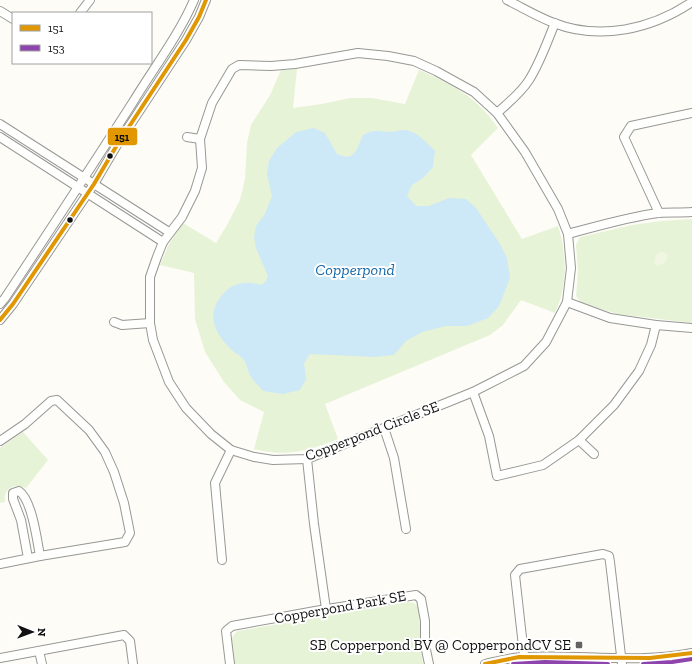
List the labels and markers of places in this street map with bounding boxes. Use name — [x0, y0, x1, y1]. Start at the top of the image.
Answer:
unlabelled marker — [105, 151, 115, 161]
unlabelled marker — [65, 215, 75, 225]
place label: SB Copperpond BV @ CopperpondCV SE — [310, 636, 571, 654]
marker: SB Copperpond BV @ CopperpondCV SE — [574, 640, 584, 650]

